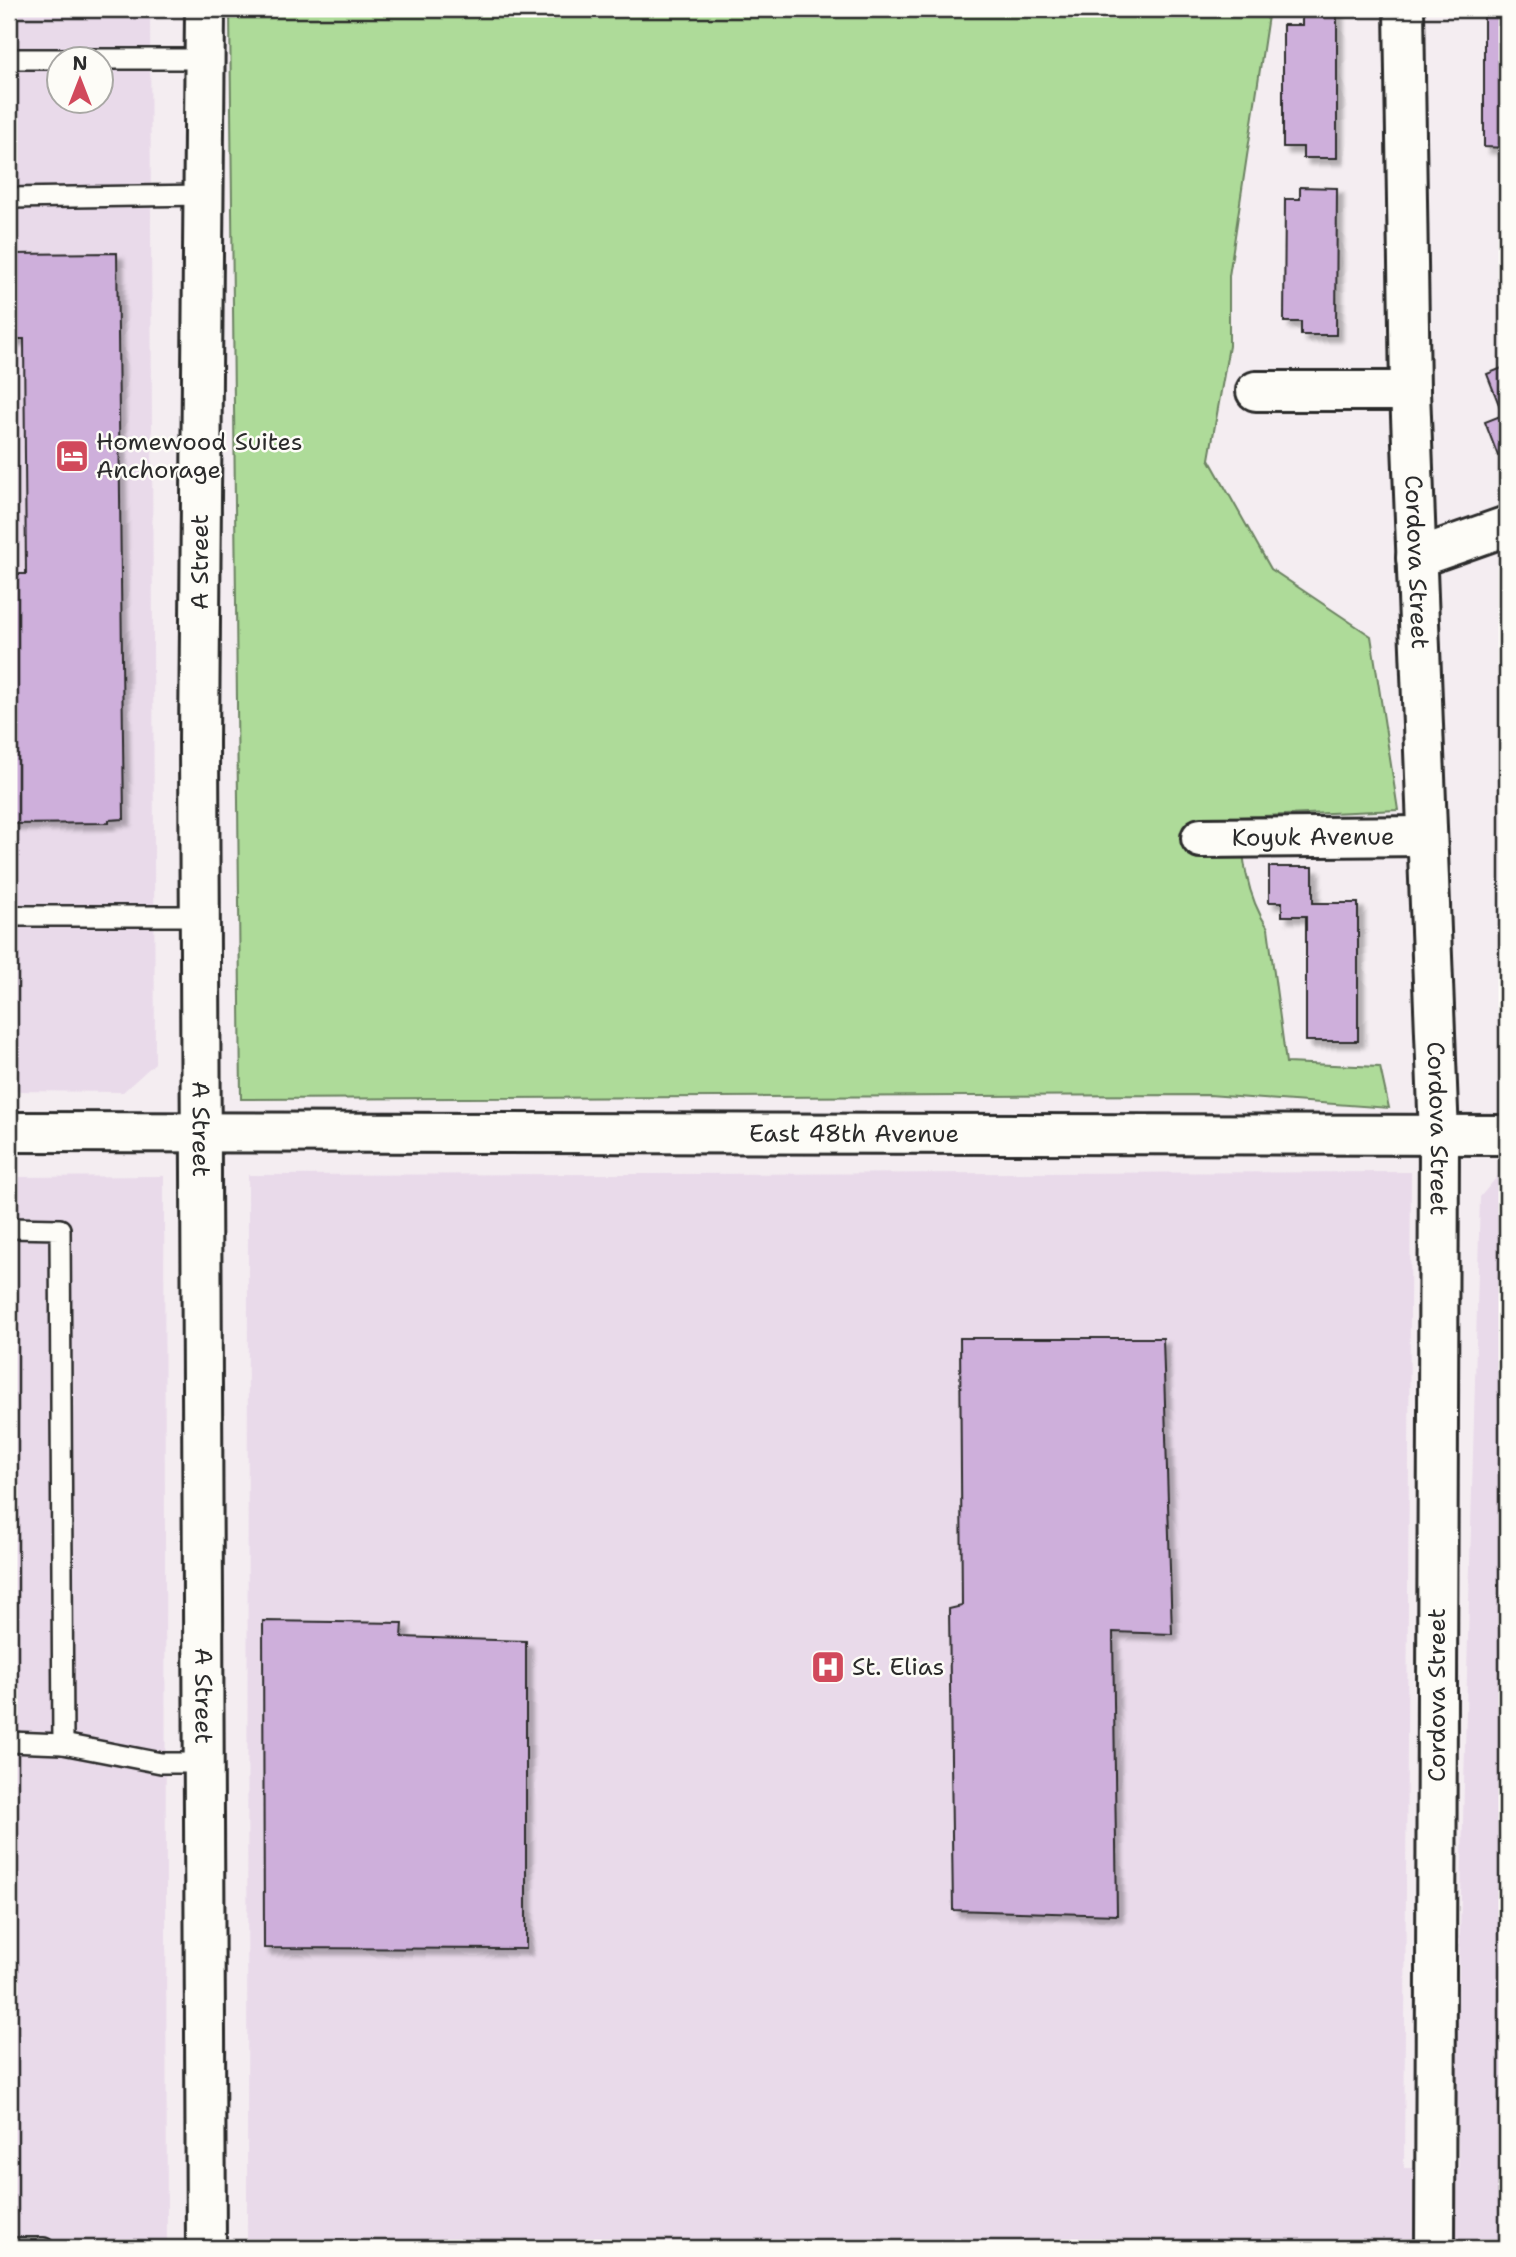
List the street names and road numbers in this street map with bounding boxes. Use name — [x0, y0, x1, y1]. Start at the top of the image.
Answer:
street label: Cordova Street — [1397, 474, 1436, 649]
street label: A Street — [184, 514, 216, 610]
street label: Koyuk Avenue — [1231, 820, 1395, 854]
street label: Cordova Street — [1419, 1041, 1455, 1216]
street label: A Street — [185, 1081, 217, 1177]
street label: East 48th Avenue — [749, 1117, 959, 1150]
street label: Cordova Street — [1421, 1608, 1453, 1782]
street label: A Street — [187, 1648, 220, 1744]

